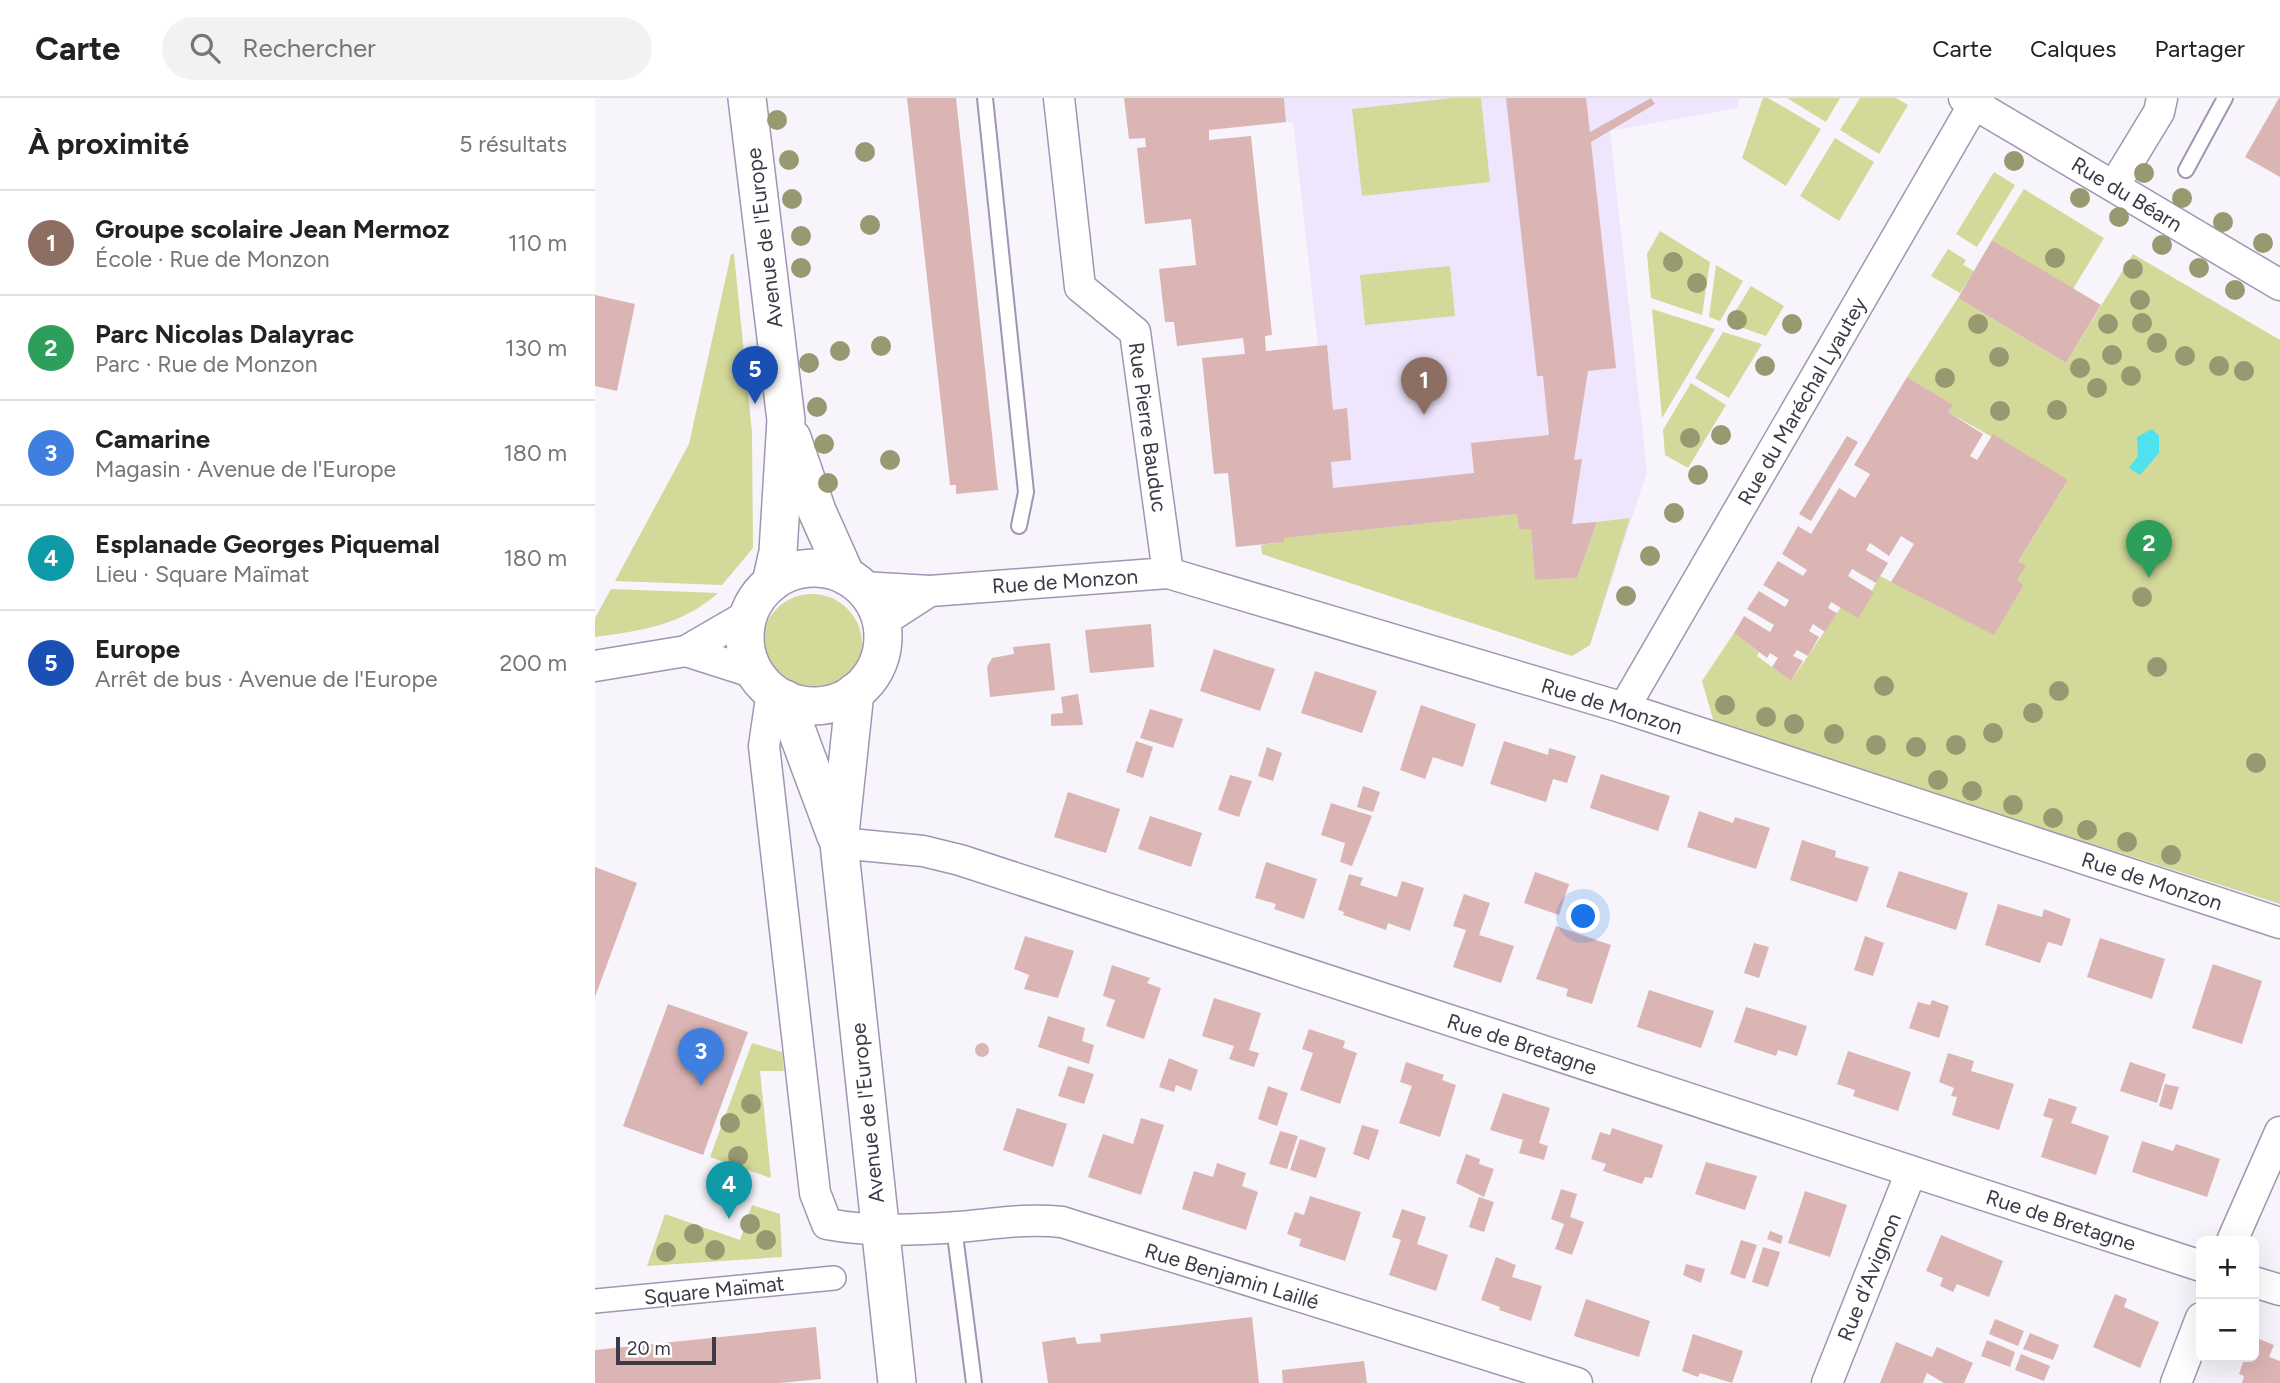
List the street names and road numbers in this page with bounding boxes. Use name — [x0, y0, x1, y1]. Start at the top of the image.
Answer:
street label: Avenue de l'Europe — [741, 147, 787, 329]
street label: Rue du Béarn — [2067, 151, 2187, 237]
street label: Rue du Maréchal Lyautey — [1732, 293, 1872, 509]
street label: Rue Pierre Bauduc — [1124, 340, 1172, 514]
street label: Rue de Monzon — [991, 563, 1139, 599]
street label: Rue de Monzon — [1538, 673, 1686, 739]
street label: Rue de Monzon — [2079, 846, 2225, 916]
street label: Rue de Bretagne — [1444, 1008, 1600, 1080]
street label: Avenue de l'Europe — [845, 1022, 889, 1204]
street label: Rue de Bretagne — [1983, 1184, 2139, 1256]
street label: Rue d'Avignon — [1832, 1209, 1906, 1345]
street label: Rue Benjamin Laillé — [1142, 1238, 1322, 1314]
street label: Square Maïmat — [643, 1270, 786, 1310]

